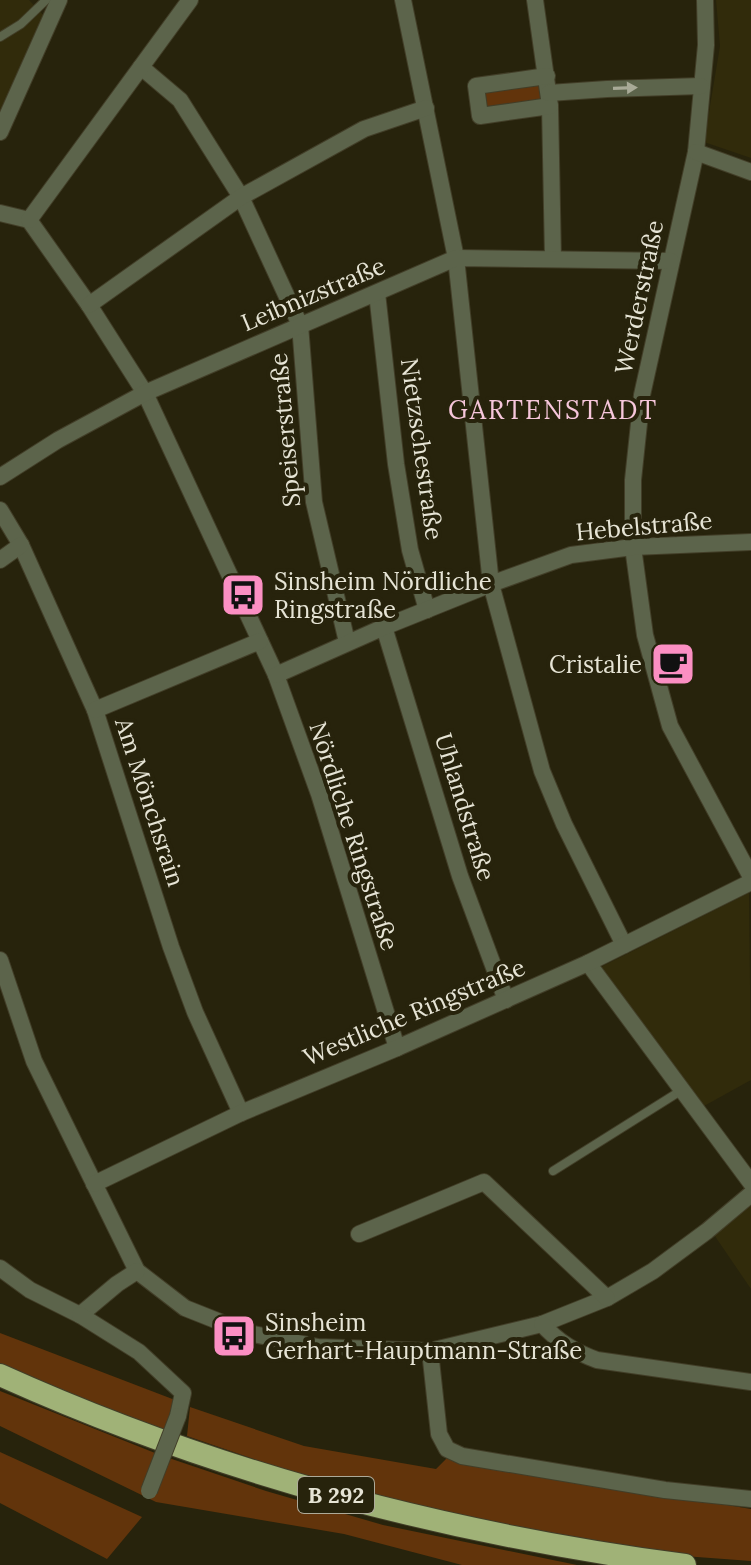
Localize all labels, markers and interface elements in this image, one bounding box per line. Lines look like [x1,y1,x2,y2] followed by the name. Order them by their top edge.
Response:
[613,81,638,94] one-way arrow
[608,217,670,377] street label: Werderstraße
[236,250,390,338] street label: Leibnizstraße
[263,352,307,508] street label: Speiserstraße
[394,356,450,542] street label: Nietzschestraße
[448,393,658,426] district label: GARTENSTADT
[574,505,714,547] street label: Hebelstraße
[274,566,492,625] place label: Sinsheim Nördliche Ringstraße
[219,571,267,619] bus stop icon: Sinsheim Nördliche Ringstraße
[649,640,697,688] cafe icon: Cristalie
[549,649,642,680] place label: Cristalie
[108,713,192,890] street label: Am Mönchsrain
[302,718,406,954] street label: Nördliche Ringstraße
[428,729,502,885] street label: Uhlandstraße
[298,951,530,1073] street label: Westliche Ringstraße
[265,1307,582,1366] place label: Sinsheim Gerhart-Hauptmann-Straße
[210,1312,258,1360] bus stop icon: Sinsheim Gerhart-Hauptmann-Straße
[298,1477,374,1513] road number: B 292

